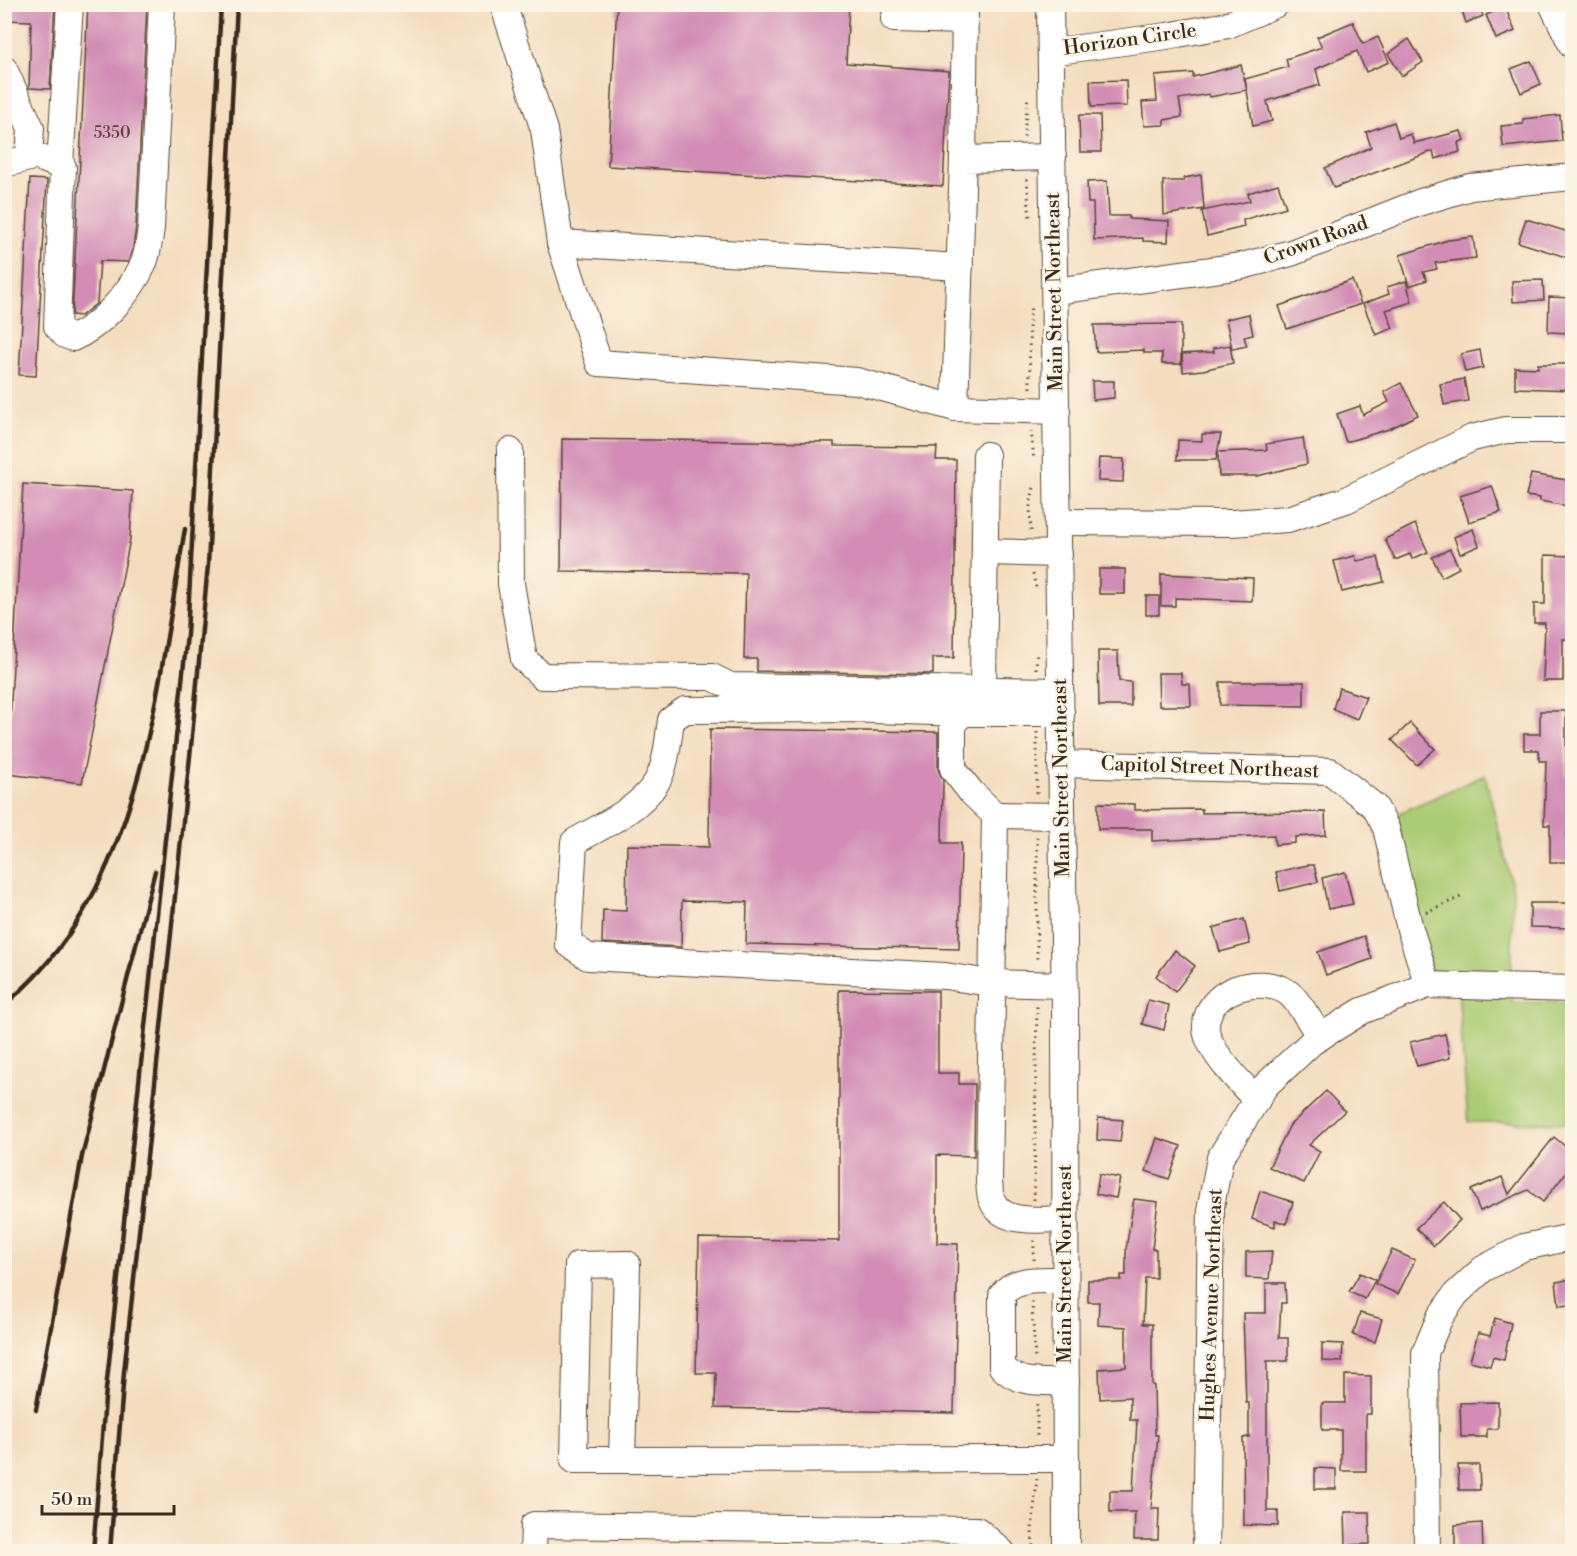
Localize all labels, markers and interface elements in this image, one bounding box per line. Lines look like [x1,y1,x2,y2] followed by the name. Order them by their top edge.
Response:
[1062,18,1198,62] street label: Horizon Circle
[93,123,131,143] house number: 5350
[1041,192,1069,392] street label: Main Street Northeast
[1260,210,1372,271] street label: Crown Road
[1048,678,1076,878] street label: Main Street Northeast
[1100,752,1320,784] street label: Capitol Street Northeast
[1053,1164,1078,1364] street label: Main Street Northeast
[1195,1188,1229,1422] street label: Hughes Avenue Northeast
[42,1478,174,1516] scale bar
[51,1488,93,1511] text: 50 m

